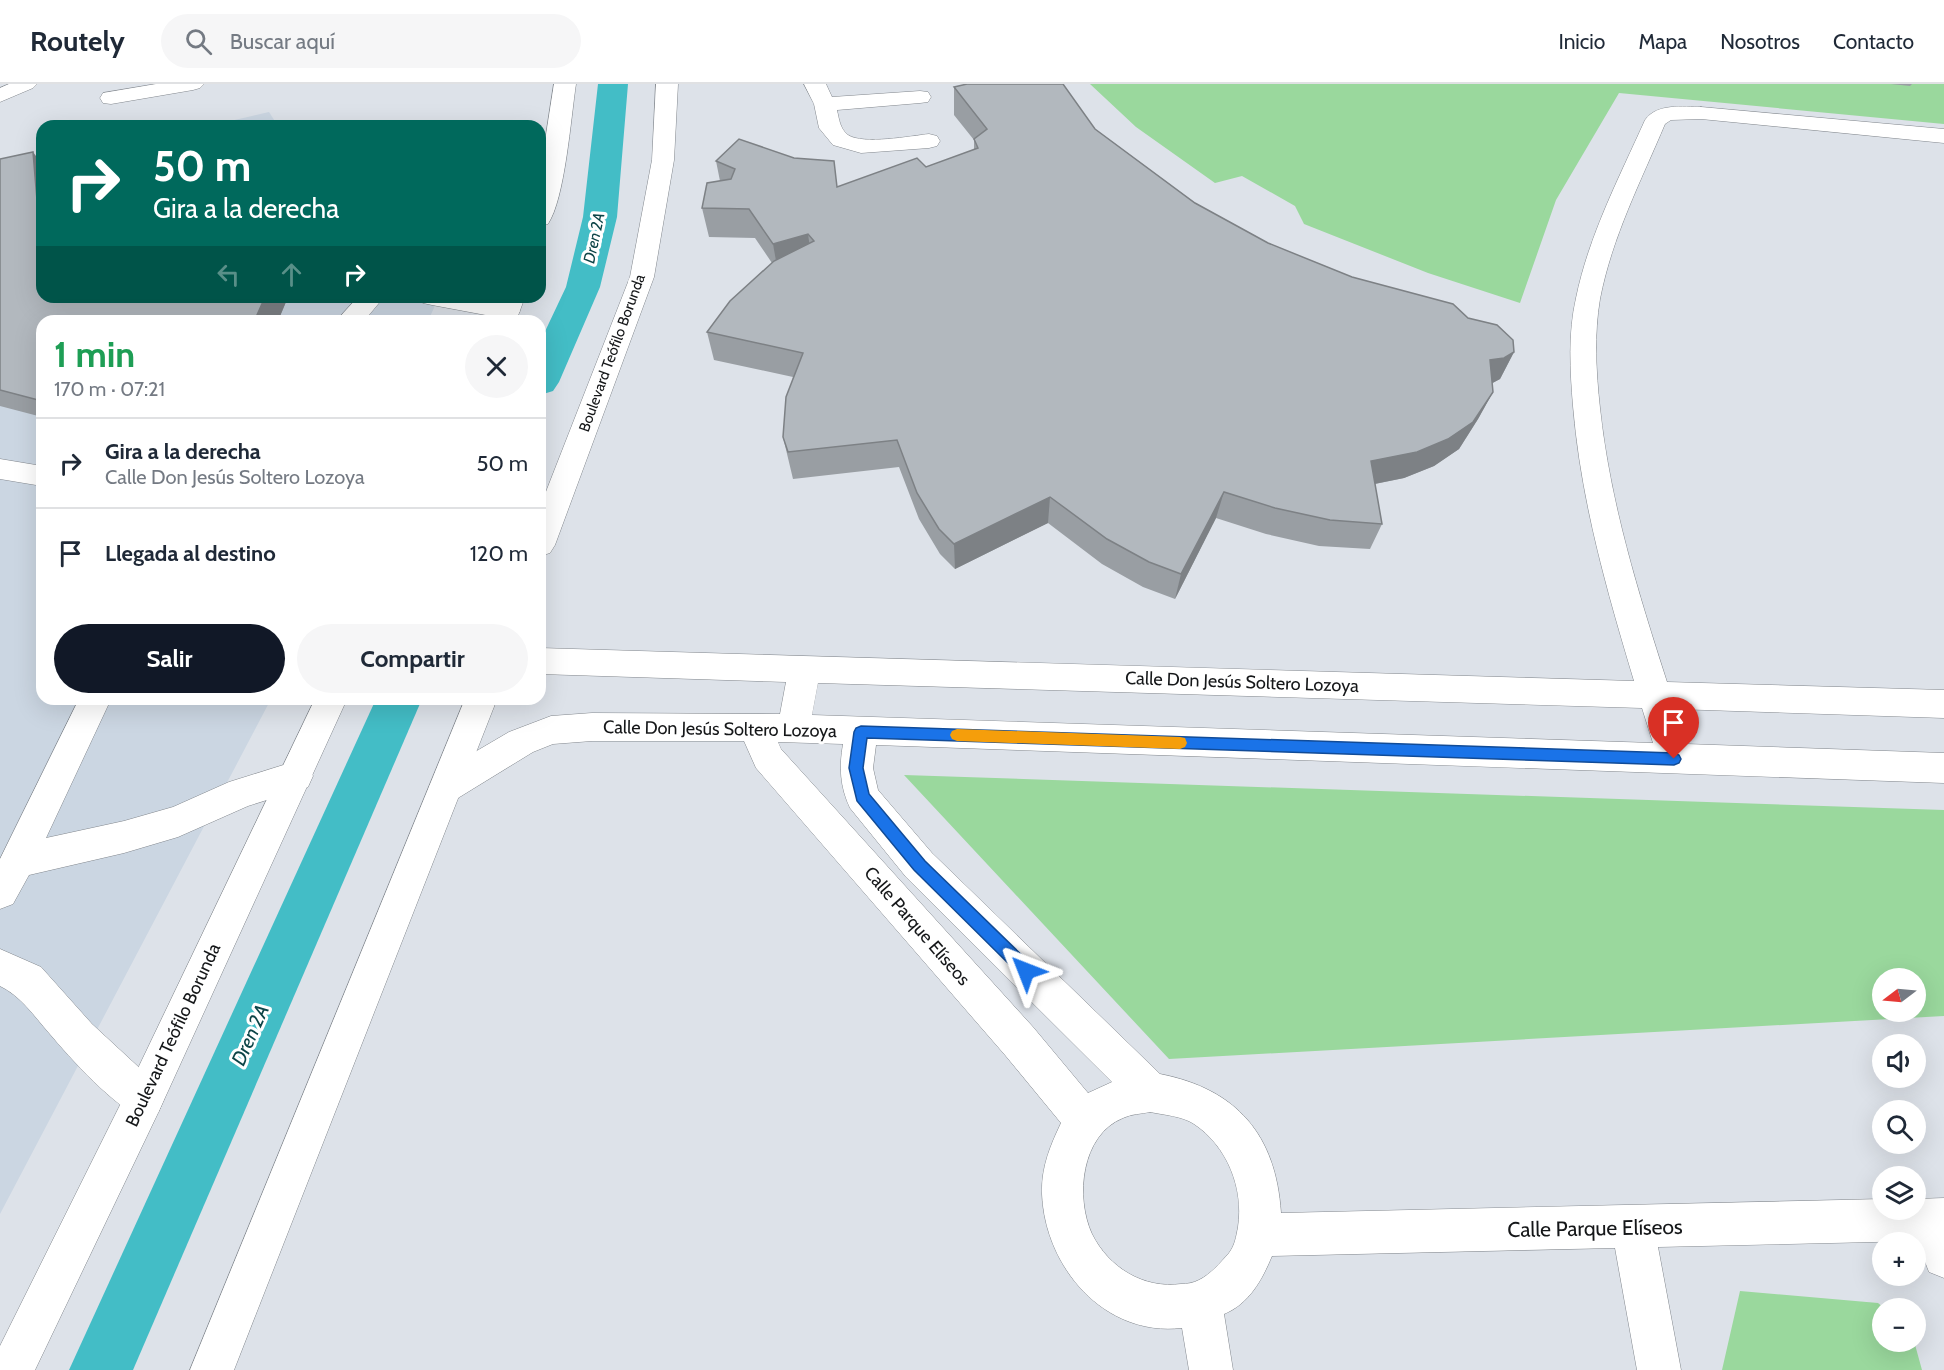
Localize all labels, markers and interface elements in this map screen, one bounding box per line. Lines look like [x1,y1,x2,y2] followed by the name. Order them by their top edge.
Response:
[161,14,581,68] search box
[30,24,125,58] text: Routely
[182,25,215,58] icon: search
[230,28,335,55] text: Buscar aquí
[1558,29,1605,54] text: Inicio
[1638,29,1687,54] text: Mapa
[1720,29,1800,54] text: Nosotros
[1833,29,1914,54] text: Contacto
[153,140,251,192] text: 50 m
[54,144,132,222] icon: right
[153,192,339,225] text: Gira a la derecha
[579,211,609,265] water label: Dren 2A
[212,258,245,291] icon: left
[275,258,308,291] icon: ahead
[338,258,371,291] icon: right
[575,271,649,434] street label: Boulevard Teófilo Borunda
[54,332,135,376] text: 1 min
[465,335,528,398] button: close
[54,377,165,401] text: 170 m · 07:21
[105,438,261,465] text: Gira a la derecha
[54,447,87,480] icon: right
[476,450,528,477] text: 50 m
[105,465,365,489] text: Calle Don Jesús Soltero Lozoya
[54,537,87,570] icon: arrive
[105,540,276,567] text: Llegada al destino
[470,540,528,567] text: 120 m
[54,624,285,693] button: Salir
[297,624,528,693] button: Compartir
[1125,667,1360,697] street label: Calle Don Jesús Soltero Lozoya
[1648,697,1699,759] pin
[1657,706,1690,739] icon: arrive
[603,716,837,742] street label: Calle Don Jesús Soltero Lozoya
[859,862,975,990] street label: Calle Parque Elíseos
[121,939,225,1130] street label: Boulevard Teófilo Borunda
[994,939,1058,1003] position arrow
[1872,968,1926,1022] north arrow
[1872,968,1926,1352] map controls
[226,1001,274,1069] water label: Dren 2A
[1872,1034,1926,1088] button: sound
[1872,1100,1926,1154] button: search
[1872,1166,1926,1220] button: layers
[1507,1214,1683,1242] street label: Calle Parque Elíseos
[1872,1232,1926,1286] button: +
[1872,1298,1926,1352] button: −

